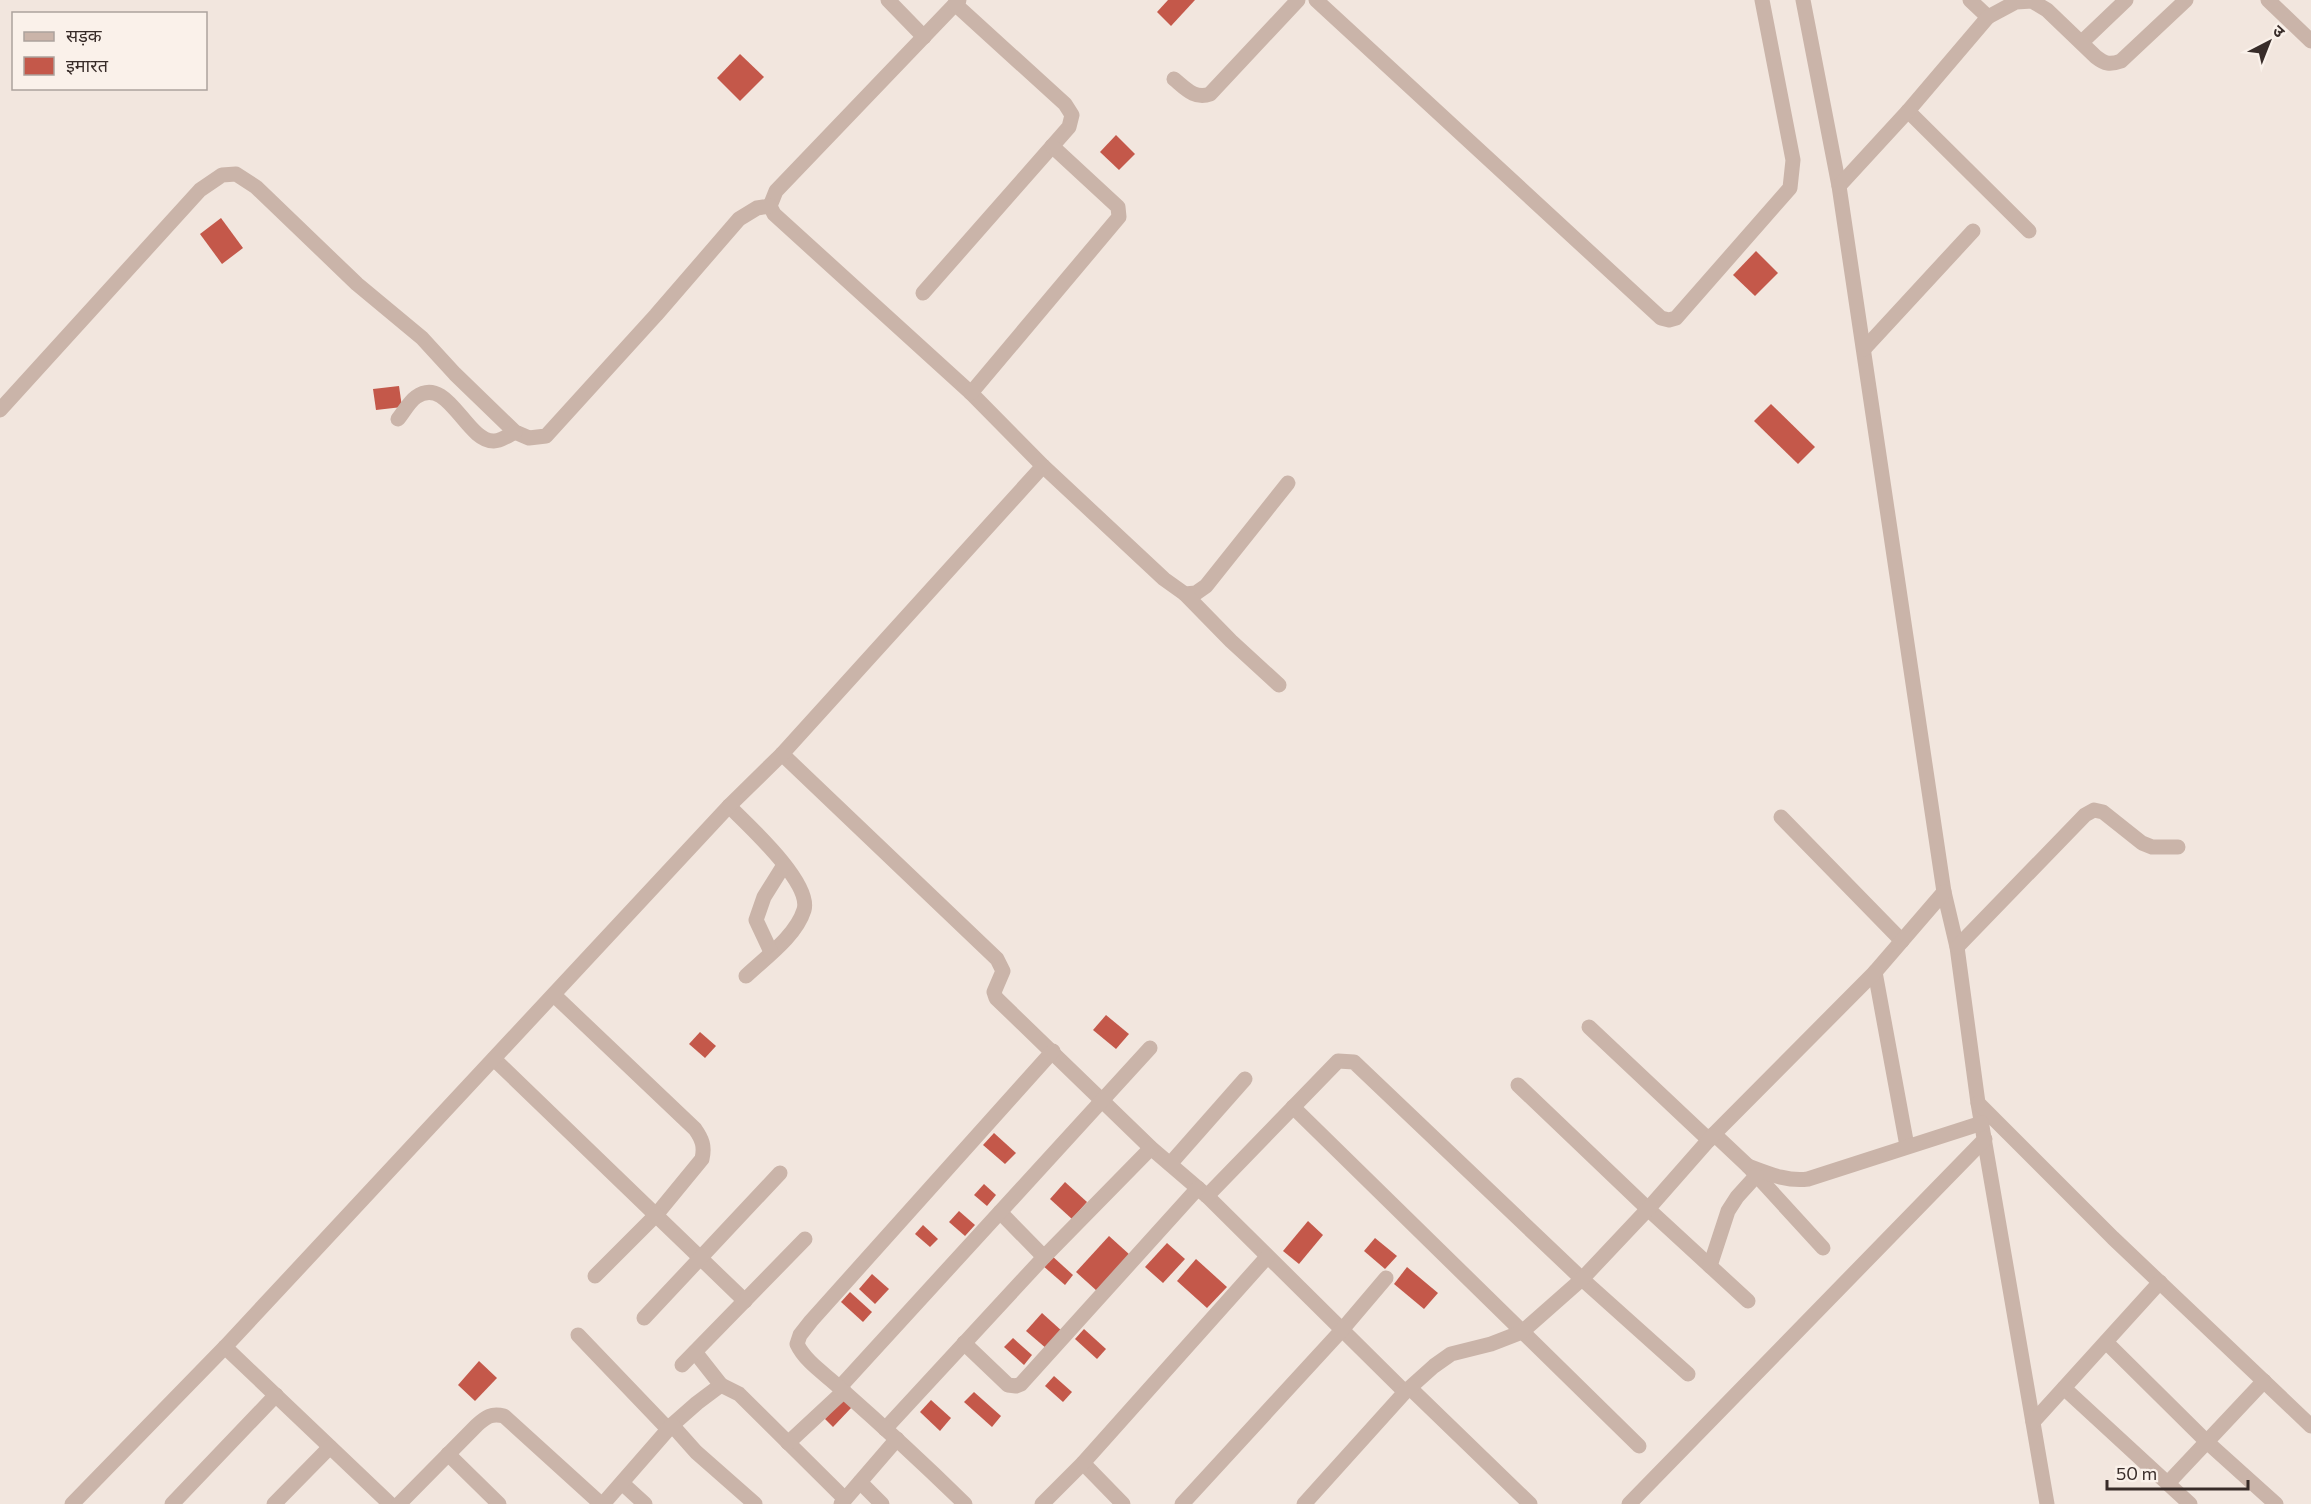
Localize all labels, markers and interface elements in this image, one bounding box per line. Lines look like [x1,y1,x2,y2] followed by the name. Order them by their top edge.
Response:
[12,12,207,90] legend
[2239,12,2299,72] north arrow
[2270,20,2290,41] text: उ
[66,24,103,46] text: सड़क
[66,54,109,76] text: इमारत
[2107,1453,2248,1491] scale bar
[2116,1462,2157,1484] text: 50 m

